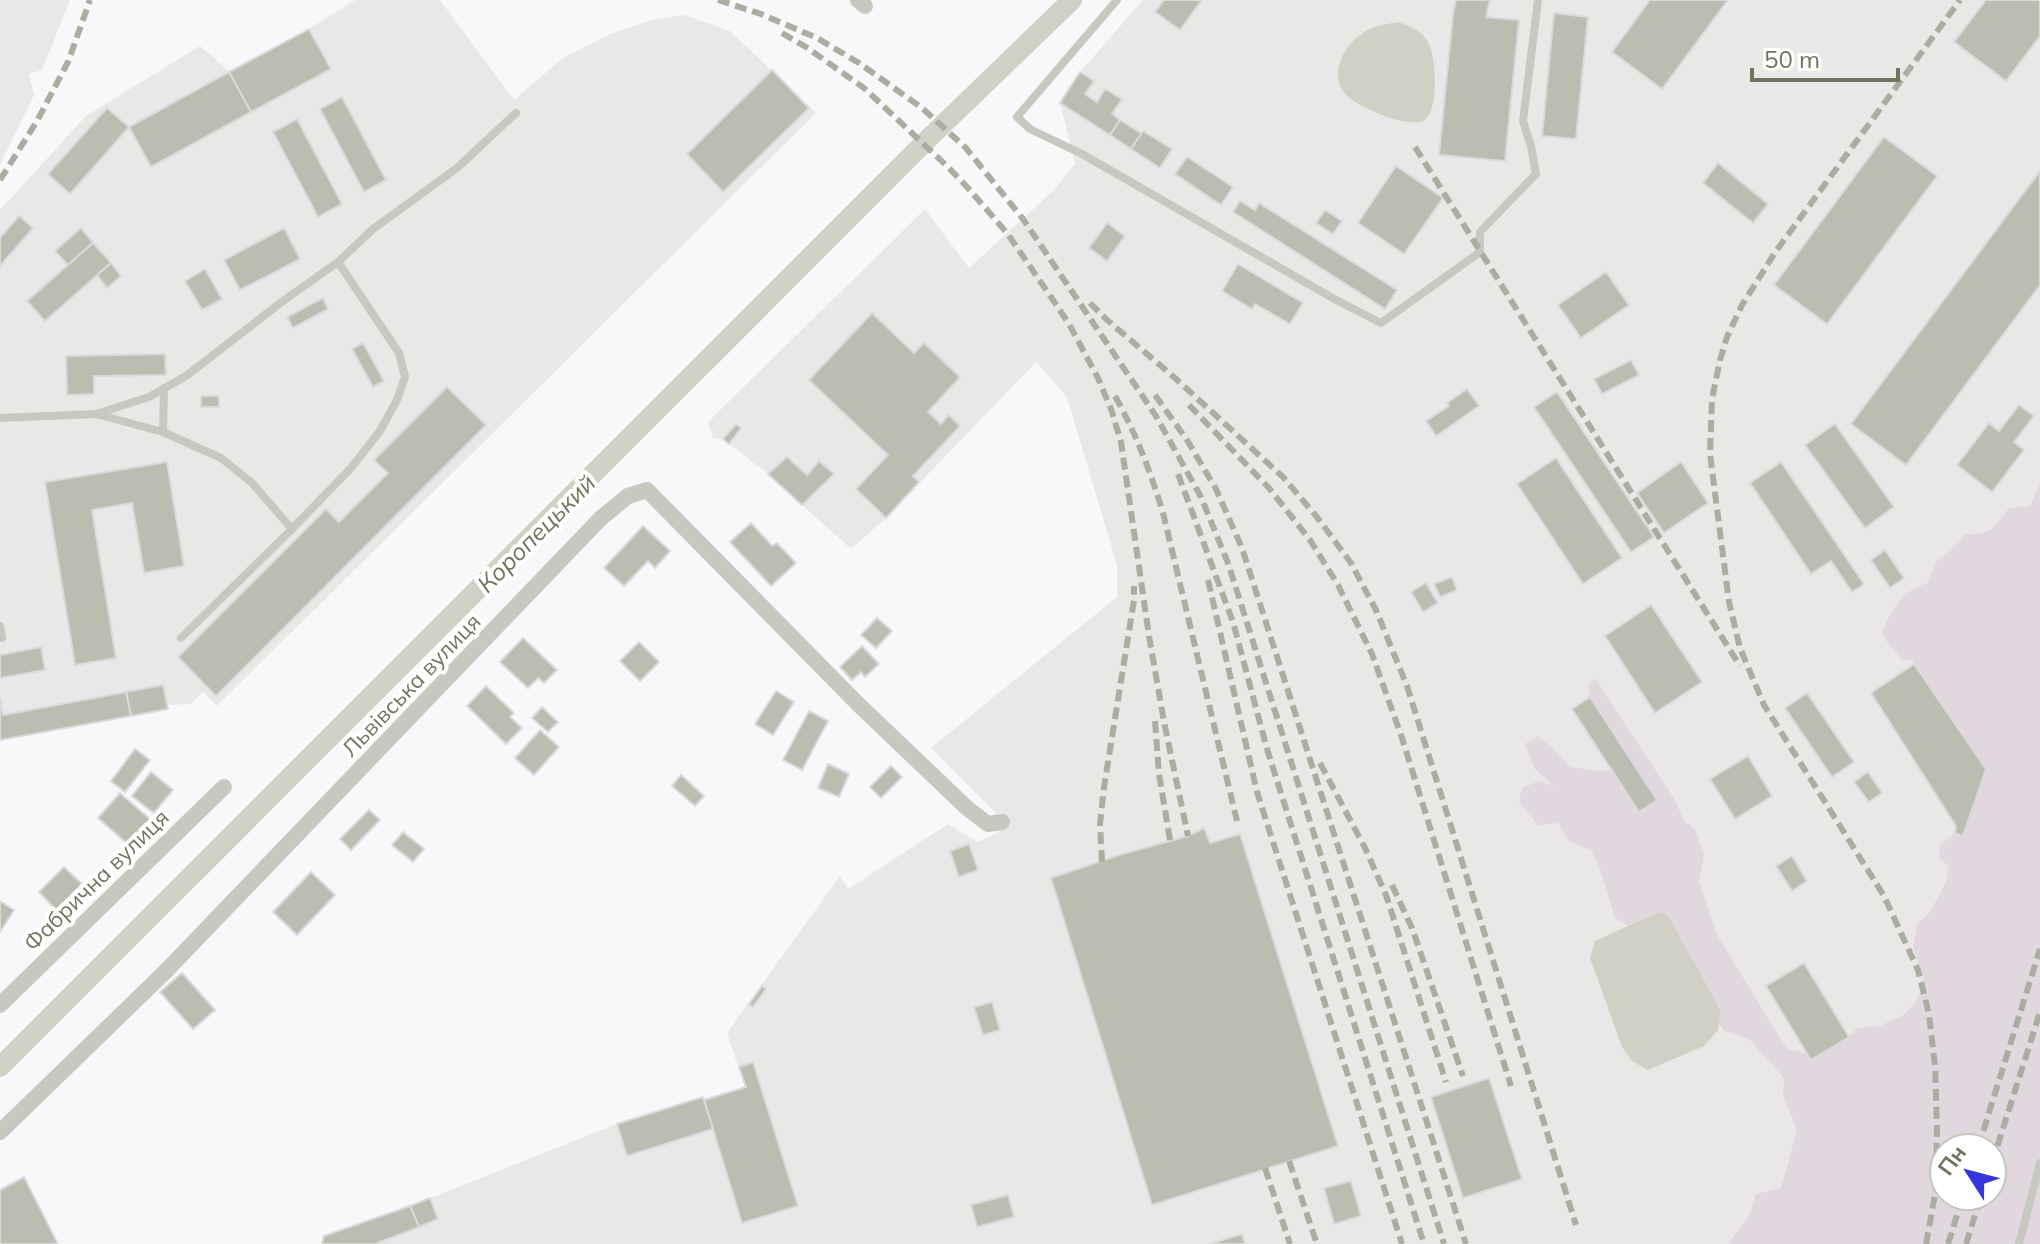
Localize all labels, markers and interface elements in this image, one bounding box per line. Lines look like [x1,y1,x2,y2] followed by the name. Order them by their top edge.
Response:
[1752,32,1898,82] scale bar
[1764,44,1820,74] text: 50 m
[471,468,601,598] water label: Коропецький
[336,608,486,762] street label: Львівська вулиця
[17,803,175,957] street label: Фабрична вулиця
[1928,1132,2008,1212] north arrow
[1932,1140,1972,1181] text: Пн

